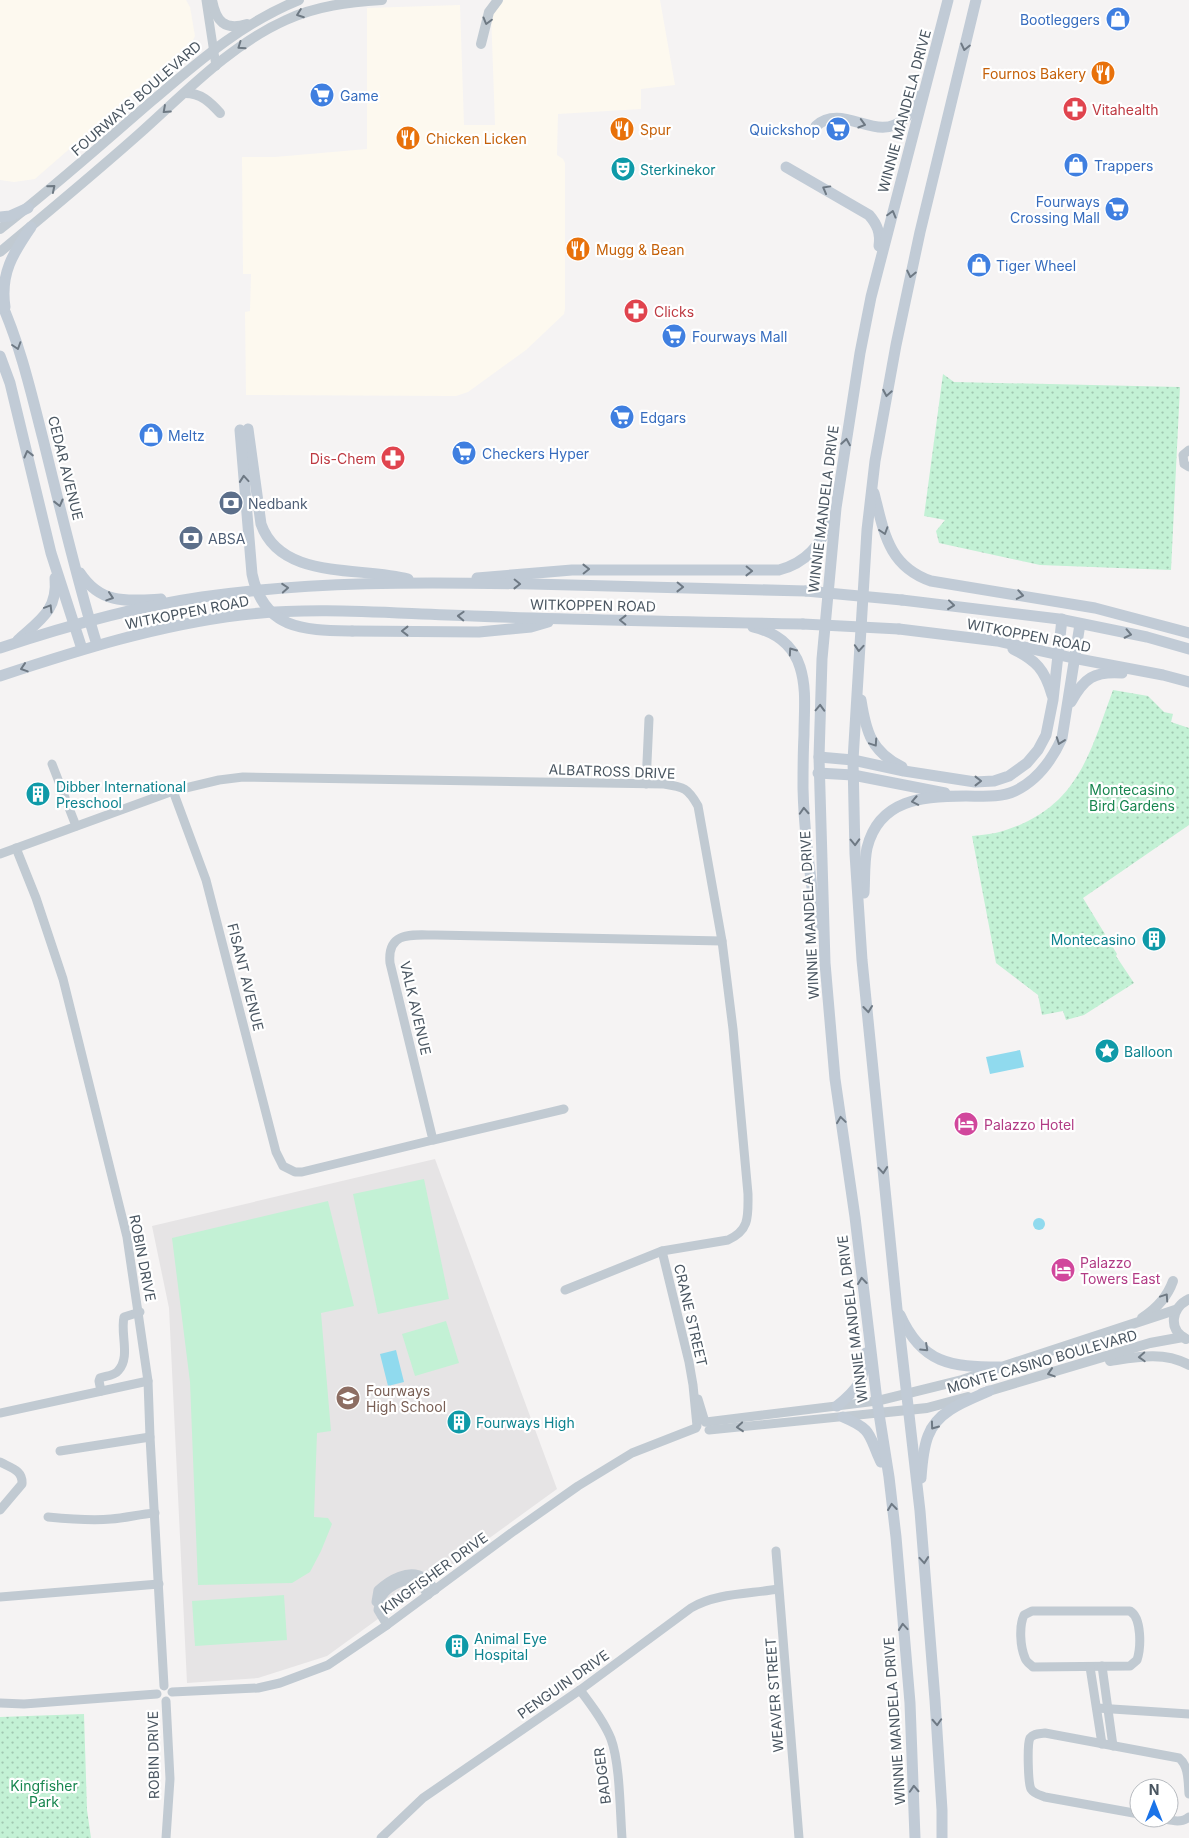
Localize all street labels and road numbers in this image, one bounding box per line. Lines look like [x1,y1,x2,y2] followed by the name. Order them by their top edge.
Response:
[874,27,934,195] street label: WINNIE MANDELA DRIVE
[68,37,204,159] street label: FOURWAYS BOULEVARD
[45,414,87,522] street label: CEDAR AVENUE
[804,424,842,594] street label: WINNIE MANDELA DRIVE
[124,592,250,632] street label: WITKOPPEN ROAD
[530,595,656,615] street label: WITKOPPEN ROAD
[966,615,1092,655] street label: WITKOPPEN ROAD
[548,760,676,782] street label: ALBATROSS DRIVE
[796,830,822,1000] street label: WINNIE MANDELA DRIVE
[224,921,268,1033] street label: FISANT AVENUE
[397,959,435,1057] street label: VALK AVENUE
[126,1213,160,1303] street label: ROBIN DRIVE
[833,1234,871,1404] street label: WINNIE MANDELA DRIVE
[671,1262,711,1368] street label: CRANE STREET
[945,1326,1139,1396] street label: MONTE CASINO BOULEVARD
[377,1529,491,1617] street label: KINGFISHER DRIVE
[880,1636,908,1806] street label: WINNIE MANDELA DRIVE
[762,1637,786,1753] street label: WEAVER STREET
[514,1646,612,1722] street label: PENGUIN DRIVE
[144,1711,162,1799] street label: ROBIN DRIVE
[590,1747,614,1805] street label: BADGER

